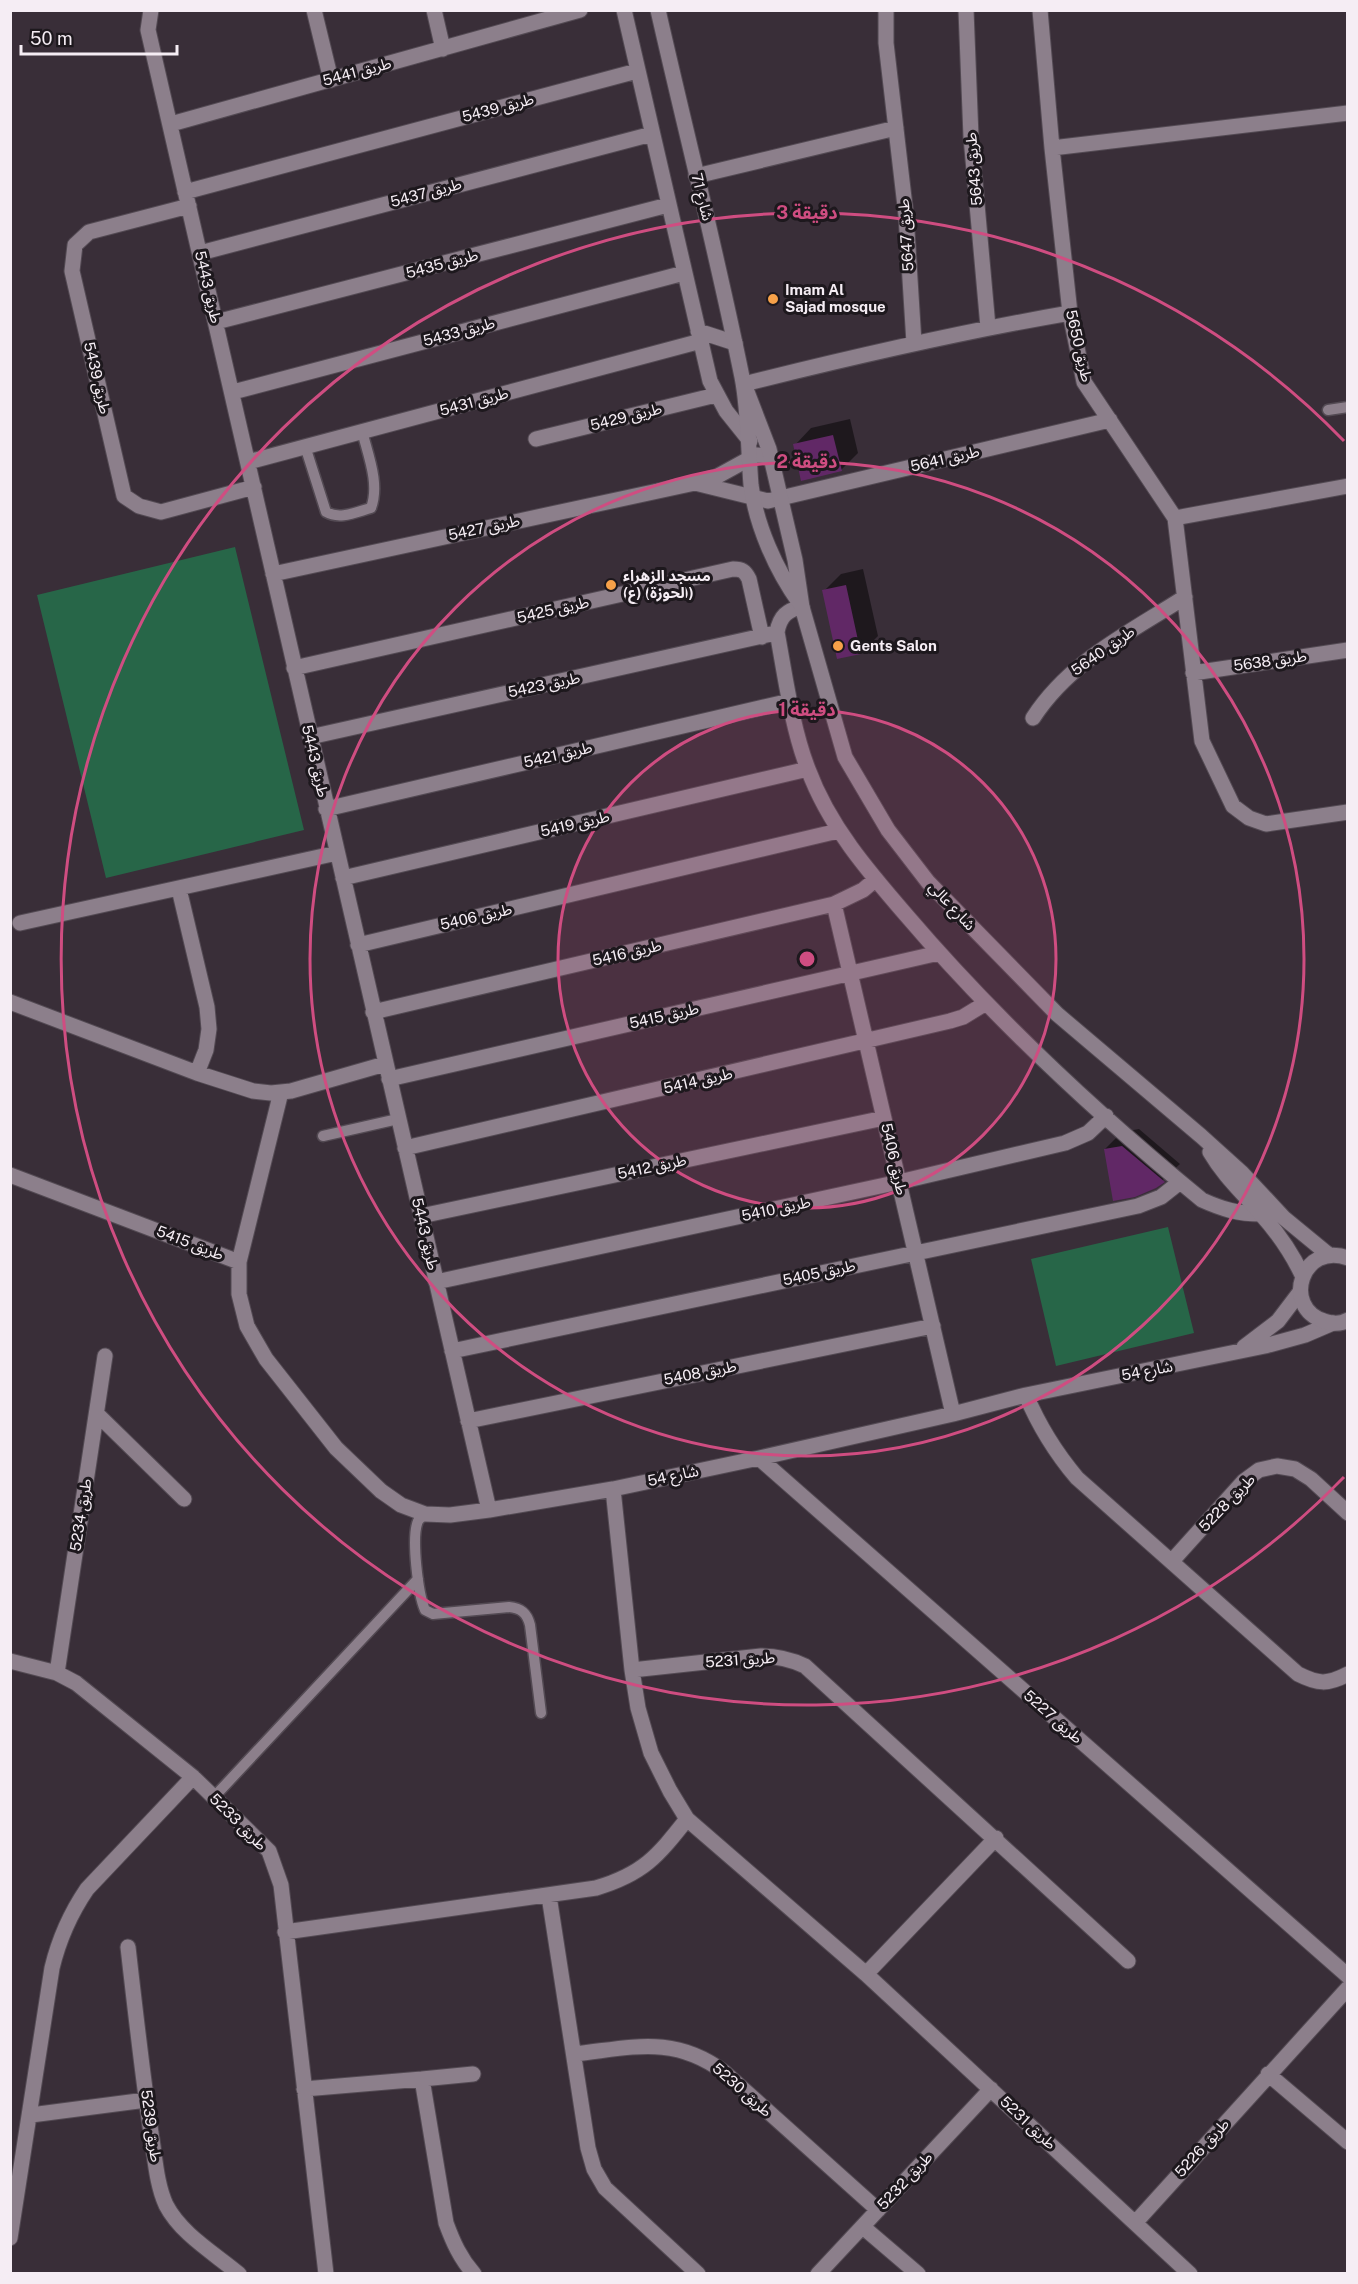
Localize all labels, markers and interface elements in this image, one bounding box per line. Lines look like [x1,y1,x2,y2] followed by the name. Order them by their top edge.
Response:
[21,18,177,56] scale bar
[30,28,73,49] text: 50 m
[321,54,394,91] street label: طريق 5441
[460,90,536,127] street label: طريق 5439
[962,131,987,206] street label: طريق 5643
[685,171,717,224] street label: شارع 71
[388,175,464,212] street label: طريق 5437
[894,198,919,272] street label: طريق 5647
[776,202,838,223] text: 3 دقيقة
[404,246,480,283] street label: طريق 5435
[190,249,225,325] street label: طريق 5443
[785,281,886,315] place label: Imam Al Sajad mosque
[766,292,780,306] marker: Imam Al Sajad mosque
[1061,308,1096,384] street label: طريق 5650
[421,314,497,351] street label: طريق 5433
[79,340,114,416] street label: طريق 5439
[438,384,511,421] street label: طريق 5431
[588,399,664,436] street label: طريق 5429
[909,442,982,477] street label: طريق 5641
[777,451,837,472] text: 2 دقيقة
[446,512,522,545] street label: طريق 5427
[623,567,711,604] place label: مسجد الزهراء (ع) (الحوزة)
[604,578,618,592] marker: مسجد الزهراء (ع) (الحوزة)
[515,593,591,628] street label: طريق 5425
[1068,623,1139,680] street label: طريق 5640
[850,637,937,654] place label: Gents Salon
[831,639,845,653] marker: Gents Salon
[1232,647,1308,676] street label: طريق 5638
[506,669,582,702] street label: طريق 5423
[778,699,836,720] text: 1 دقيقة
[297,723,332,799] street label: طريق 5443
[522,738,594,773] street label: طريق 5421
[539,807,612,842] street label: طريق 5419
[923,878,979,936] street label: شارع عالي
[438,900,514,935] street label: طريق 5406
[591,936,664,971] street label: طريق 5416
[797,949,817,969] centre of rings
[628,999,701,1034] street label: طريق 5415
[662,1064,735,1099] street label: طريق 5414
[876,1121,911,1197] street label: طريق 5406
[616,1151,688,1184] street label: طريق 5412
[740,1193,812,1226] street label: طريق 5410
[407,1196,442,1272] street label: طريق 5443
[153,1222,226,1265] street label: طريق 5415
[781,1257,857,1290] street label: طريق 5405
[662,1357,738,1390] street label: طريق 5408
[1120,1357,1175,1388] street label: شارع 54
[646,1462,701,1493] street label: شارع 54
[1195,1470,1260,1536] street label: طريق 5228
[66,1477,97,1553] street label: طريق 5234
[704,1649,776,1672] street label: طريق 5231
[1019,1686,1086,1748] street label: طريق 5227
[205,1790,270,1855] street label: طريق 5233
[708,2059,775,2121] street label: طريق 5230
[136,2089,165,2164] street label: طريق 5239
[996,2093,1060,2154] street label: طريق 5231
[1171,2115,1234,2182] street label: طريق 5226
[874,2148,937,2214] street label: طريق 5232

